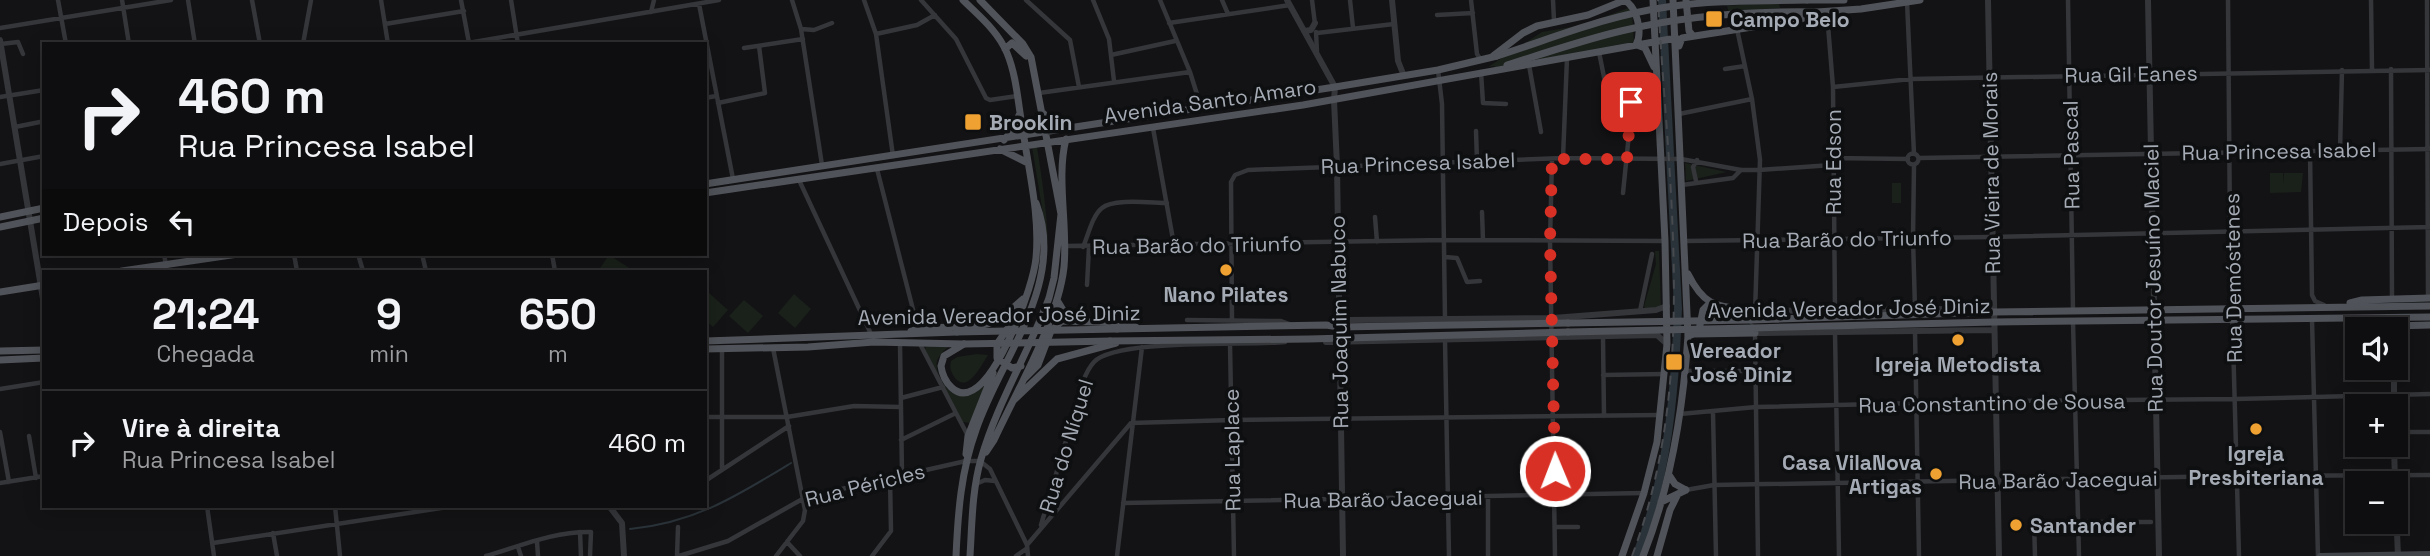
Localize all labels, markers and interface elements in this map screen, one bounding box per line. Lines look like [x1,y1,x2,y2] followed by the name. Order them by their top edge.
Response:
[1730,6,1850,33] place label: Campo Belo
[1704,9,1724,29] marker: Campo Belo
[2064,59,2198,89] street label: Rua Gil Eanes
[178,65,326,127] text: 460 m
[63,70,154,161] icon: right
[1601,72,1661,132] pin
[1976,72,2006,274] street label: Rua Vieira de Morais
[1102,73,1318,129] street label: Avenida Santo Amaro
[1612,83,1650,121] icon: arrive
[2057,100,2085,210] street label: Rua Pascal
[989,109,1073,136] place label: Brooklin
[1820,109,1847,215] street label: Rua Edson
[963,112,983,132] marker: Brooklin
[178,126,475,166] text: Rua Princesa Isabel
[2181,136,2377,166] street label: Rua Princesa Isabel
[2137,143,2169,413] street label: Rua Doutor Jesuíno Maciel
[1320,146,1516,180] street label: Rua Princesa Isabel
[2218,193,2248,363] street label: Rua Demóstenes
[163,203,201,241] icon: left
[63,205,149,239] text: Depois
[1324,215,1354,429] street label: Rua Joaquim Nabuco
[1742,224,1952,254] street label: Rua Barão do Triunfo
[1092,230,1302,260] street label: Rua Barão do Triunfo
[1218,262,1234,278] marker: Nano Pilates
[1164,281,1288,308] place label: Nano Pilates
[152,288,259,341] text: 21:24
[376,288,402,341] text: 9
[519,288,597,341] text: 650
[1707,292,1991,324] street label: Avenida Vereador José Diniz
[857,299,1141,331] street label: Avenida Vereador José Diniz
[2345,317,2408,534] map controls
[2345,317,2408,380] button: sound
[1950,332,1966,348] marker: Igreja Metodista
[1690,337,1792,388] place label: Vereador José Diniz
[157,339,255,369] text: Chegada
[369,339,409,369] text: min
[548,339,568,369] text: m
[1875,351,2041,378] place label: Igreja Metodista
[1664,352,1684,372] marker: Vereador José Diniz
[1033,376,1099,516] street label: Rua do Níquel
[1858,387,2126,419] street label: Rua Constantino de Sousa
[1217,388,1247,512] street label: Rua Laplace
[2345,394,2408,457] button: +
[122,411,280,445] text: Vire à direita
[2248,421,2264,437] marker: Igreja Presbiteriana
[63,424,101,462] icon: right
[608,426,686,460] text: 460 m
[1518,434,1592,508] position arrow
[2188,440,2324,491] place label: Igreja Presbiteriana
[122,445,335,475] text: Rua Princesa Isabel
[1782,449,1922,500] place label: Casa VilaNova Artigas
[802,457,928,513] street label: Rua Péricles
[1958,465,2158,495] street label: Rua Barão Jaceguai
[1928,466,1944,482] marker: Casa VilaNova Artigas
[2345,471,2408,534] button: −
[1283,484,1483,514] street label: Rua Barão Jaceguai
[2030,512,2136,539] place label: Santander
[2008,517,2024,533] marker: Santander

